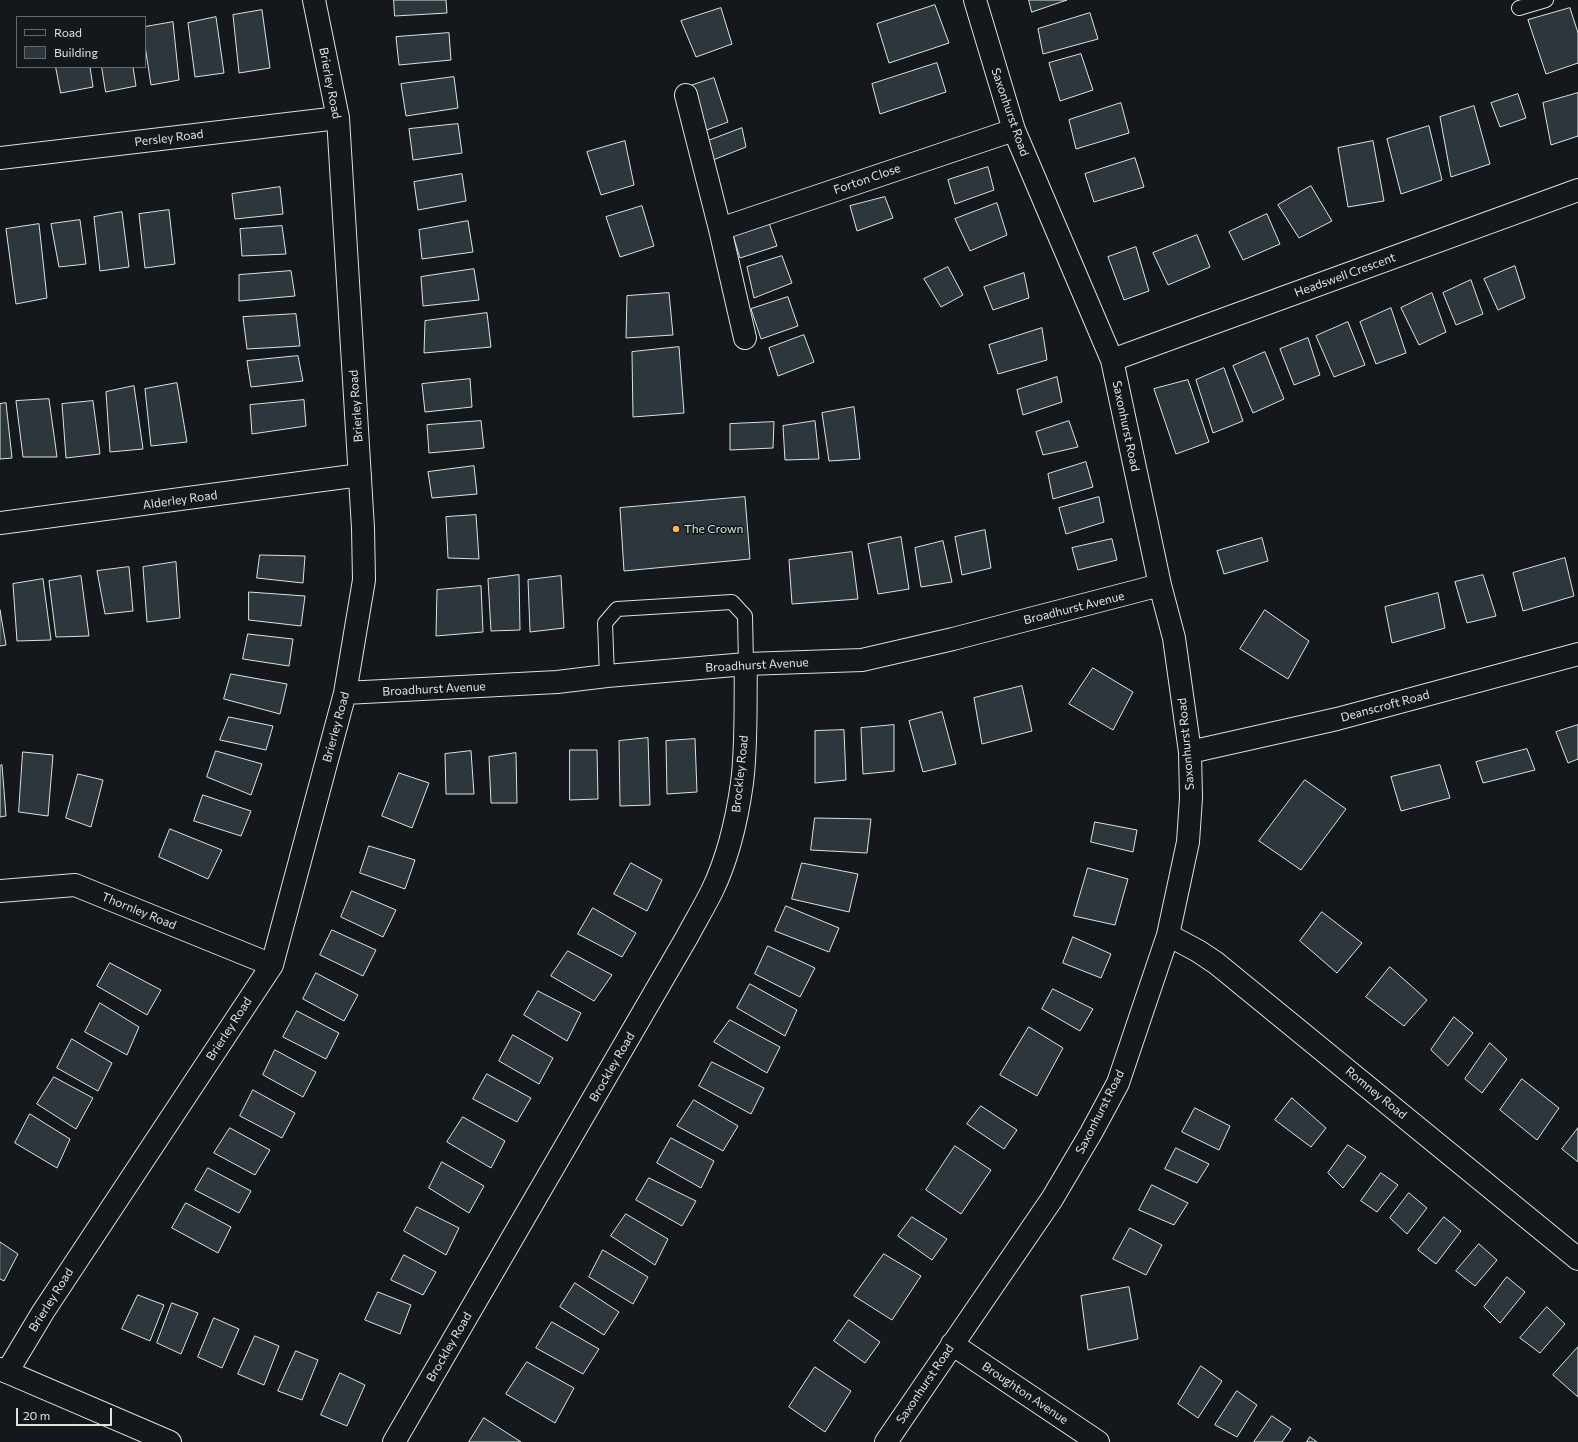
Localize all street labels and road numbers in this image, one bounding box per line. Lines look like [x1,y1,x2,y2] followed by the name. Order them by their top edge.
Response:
[316,46,344,120] street label: Brierley Road
[988,66,1032,158] street label: Saxonhurst Road
[134,127,204,149] street label: Persley Road
[832,161,902,197] street label: Forton Close
[1292,250,1398,300] street label: Headswell Crescent
[346,369,366,443] street label: Brierley Road
[1109,379,1143,473] street label: Saxonhurst Road
[142,488,218,512] street label: Alderley Road
[1022,588,1126,628] street label: Broadhurst Avenue
[705,655,809,675] street label: Broadhurst Avenue
[382,679,486,699] street label: Broadhurst Avenue
[1339,687,1431,725] street label: Deanscroft Road
[320,690,352,764] street label: Brierley Road
[1175,697,1197,791] street label: Saxonhurst Road
[729,735,751,813] street label: Brockley Road
[100,889,178,933] street label: Thornley Road
[203,995,255,1063] street label: Brierley Road
[586,1030,638,1104] street label: Brockley Road
[1342,1064,1410,1122] street label: Romney Road
[1073,1068,1127,1156] street label: Saxonhurst Road
[26,1265,76,1335] street label: Brierley Road
[423,1310,475,1384] street label: Brockley Road
[893,1342,957,1426] street label: Saxonhurst Road
[979,1359,1071,1427] street label: Broughton Avenue

